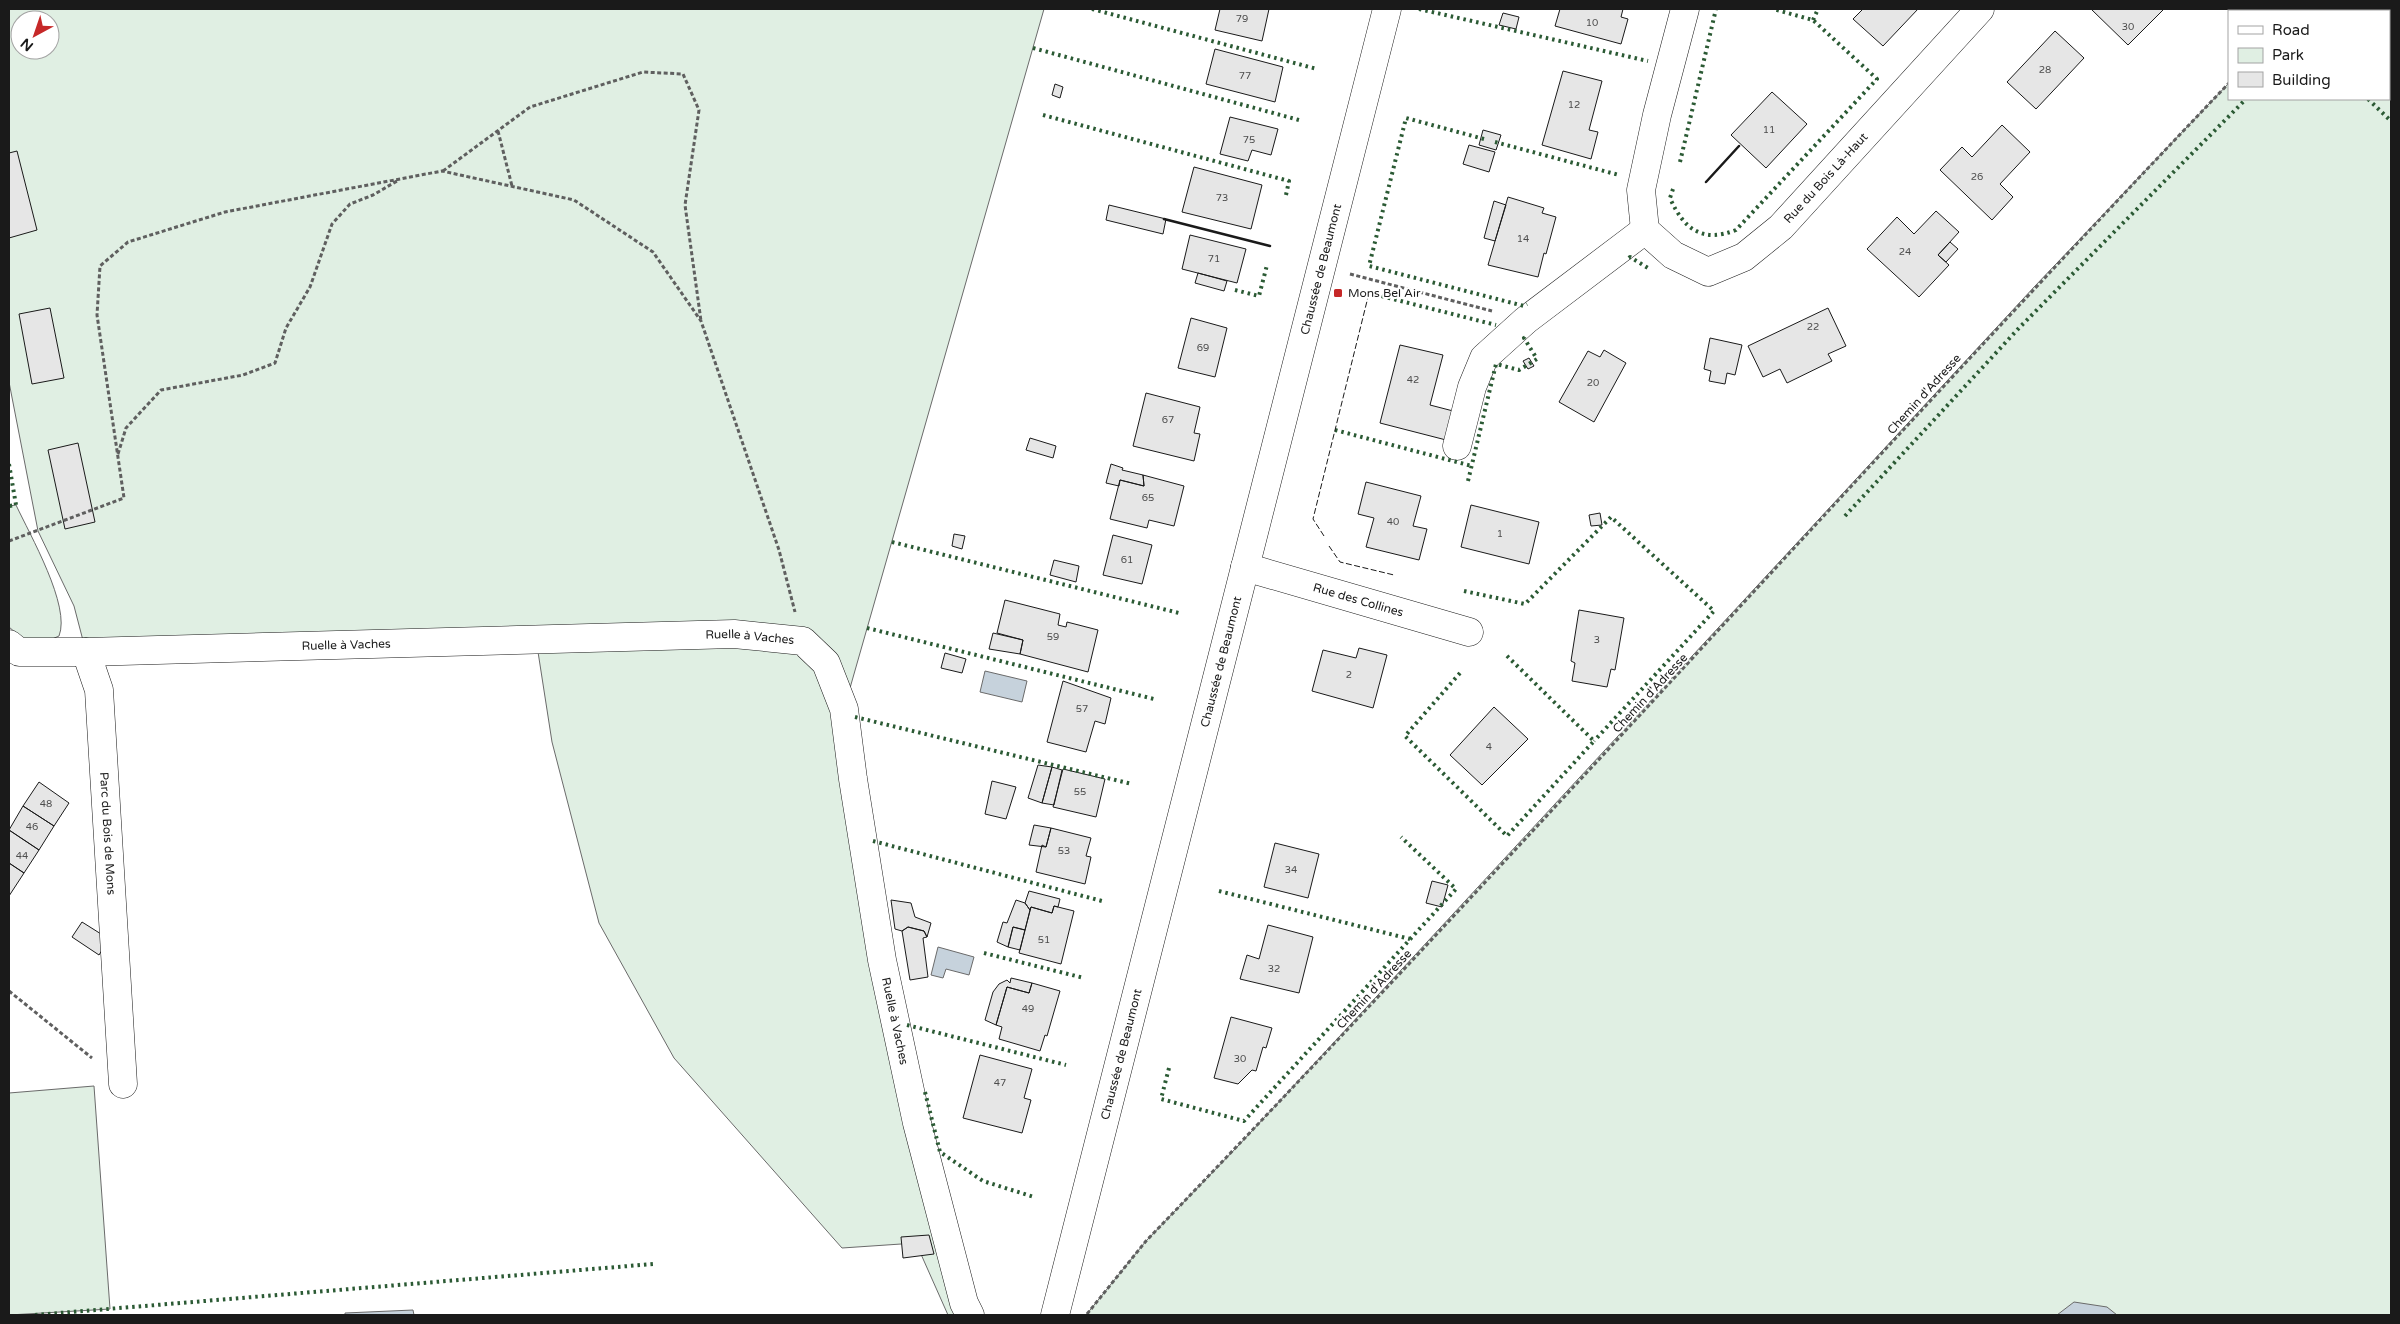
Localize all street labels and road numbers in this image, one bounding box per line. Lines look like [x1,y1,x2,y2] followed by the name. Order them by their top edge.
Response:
[1781,130,1871,226] street label: Rue du Bois Là-Haut
[1297,202,1344,336] street label: Chaussée de Beaumont
[1884,351,1964,437] street label: Chemin d'Adresse
[1312,580,1405,620] street label: Rue des Collines
[1198,594,1245,729] street label: Chaussée de Beaumont
[705,627,795,647] street label: Ruelle à Vaches
[301,637,391,653] street label: Ruelle à Vaches
[1610,650,1690,735] street label: Chemin d'Adresse
[97,772,118,896] street label: Parc du Bois de Mons
[1334,946,1414,1031] street label: Chemin d'Adresse
[879,976,911,1066] street label: Ruelle à Vaches
[1098,987,1145,1121] street label: Chaussée de Beaumont

